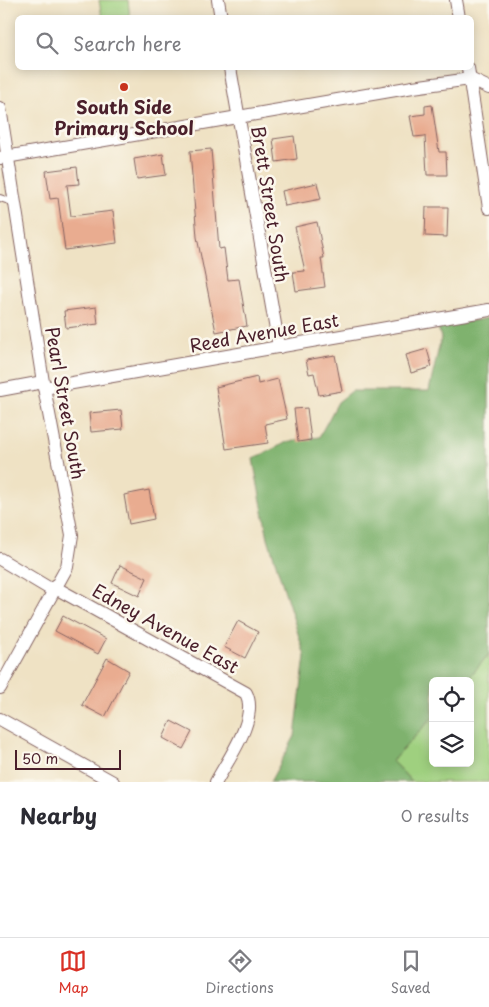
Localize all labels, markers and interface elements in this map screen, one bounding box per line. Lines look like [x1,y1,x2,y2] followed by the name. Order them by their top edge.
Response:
[15,15,474,70] search box
[33,29,61,57] icon: search
[73,29,182,57] text: Search here
[118,81,130,93] marker: South Side Primary School
[54,93,194,141] place label: South Side Primary School
[245,124,297,284] street label: Brett Street South
[187,306,341,358] street label: Reed Avenue East
[39,325,93,481] street label: Pearl Street South
[88,576,244,680] street label: Edney Avenue East
[429,677,474,767] map controls
[429,677,474,722] button: locate
[429,722,474,767] button: layers
[15,747,121,770] scale bar
[22,748,58,769] text: 50 m
[20,799,97,831] text: Nearby
[401,803,469,827] text: 0 results
[59,947,88,998] tab: Map
[206,947,274,998] tab: Directions
[391,947,430,998] tab: Saved

